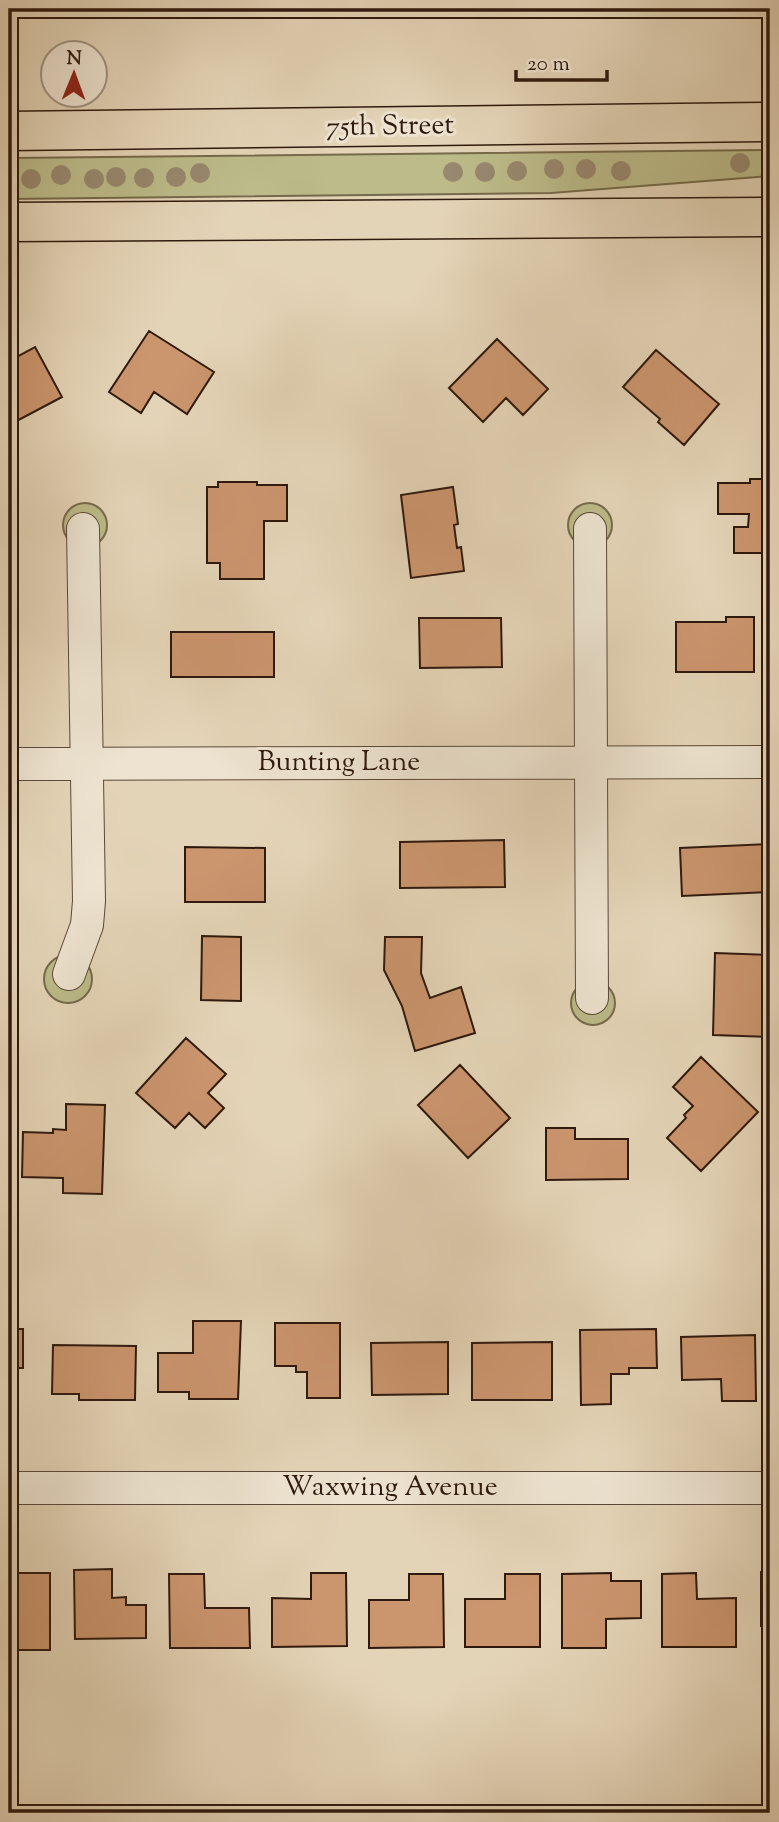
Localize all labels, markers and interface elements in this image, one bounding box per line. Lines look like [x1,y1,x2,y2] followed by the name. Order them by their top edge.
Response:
[38,38,108,108] north arrow
[516,38,608,82] scale bar
[66,46,82,73] text: N
[527,50,570,80] text: 20 m
[326,106,455,148] street label: 75th Street
[258,743,420,783] street label: Bunting Lane
[282,1468,498,1508] street label: Waxwing Avenue

